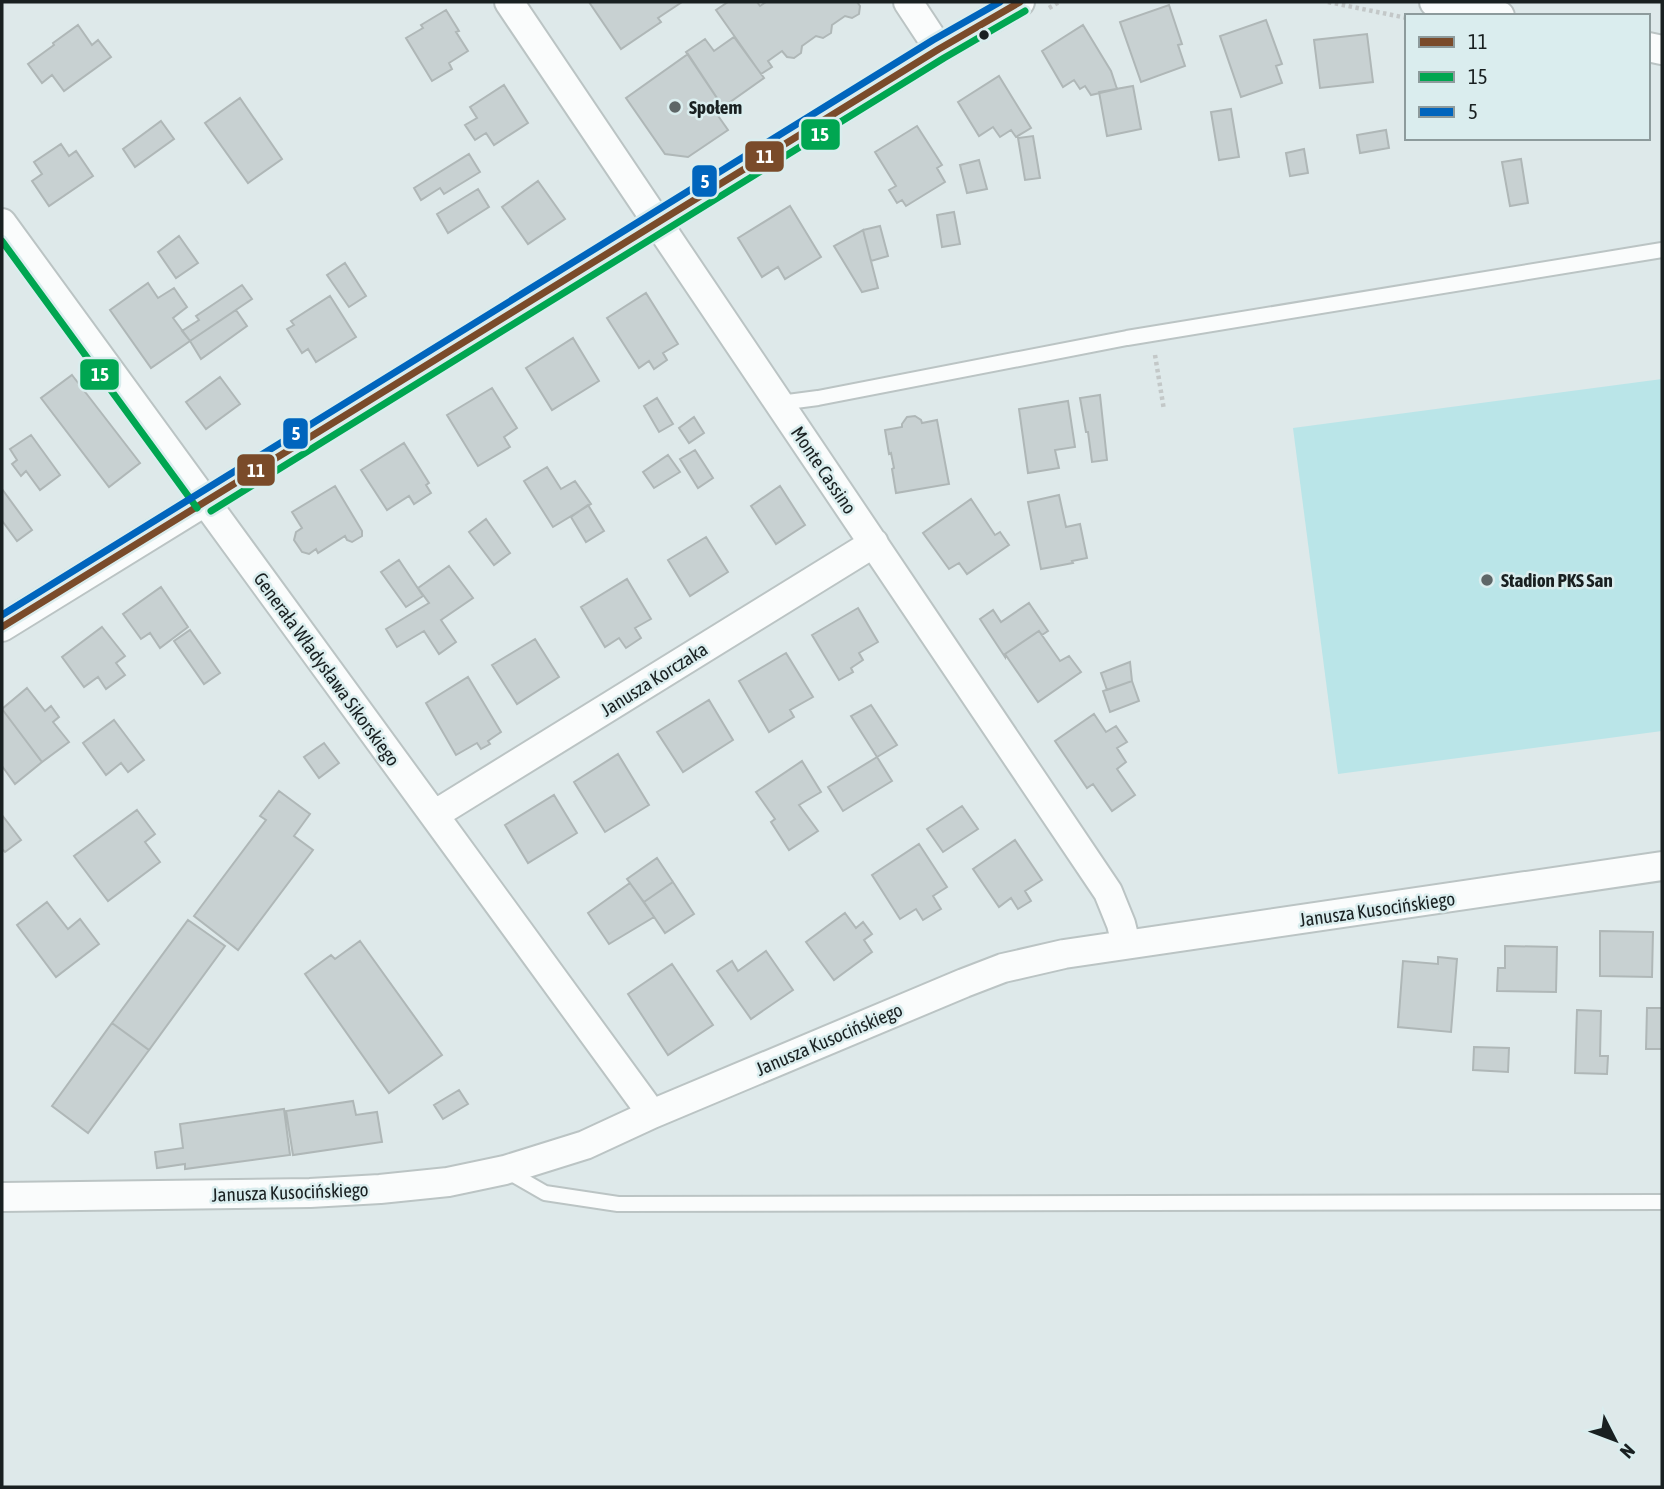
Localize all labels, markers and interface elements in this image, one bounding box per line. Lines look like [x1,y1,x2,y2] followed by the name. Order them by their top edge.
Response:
[1405,14,1650,140] legend
[977,28,991,42] unlabelled marker
[1468,29,1488,53] text: 11
[1468,64,1488,88] text: 15
[689,96,742,118] place label: Społem
[667,99,683,115] marker: Społem
[1468,99,1478,123] text: 5
[800,118,841,151] line badge: 15
[811,123,829,145] text: 15
[744,140,785,173] line badge: 11
[756,145,774,167] text: 11
[691,164,718,198] line badge: 5
[701,170,710,192] text: 5
[79,358,120,391] line badge: 15
[91,363,109,385] text: 15
[282,417,309,450] line badge: 5
[292,422,301,444] text: 5
[787,422,861,518] street label: Monte Cassino
[236,453,276,487] line badge: 11
[247,459,265,481] text: 11
[249,568,405,770] street label: Generała Władysława Sikorskiego
[1501,569,1613,591] place label: Stadion PKS San
[1479,572,1495,588] marker: Stadion PKS San
[597,637,711,721] street label: Janusza Korczaka
[1298,887,1456,931] street label: Janusza Kusocińskiego
[752,998,906,1080] street label: Janusza Kusocińskiego
[211,1178,369,1206] street label: Janusza Kusocińskiego
[1580,1405,1650,1475] north arrow
[1616,1440,1640,1463] text: N

